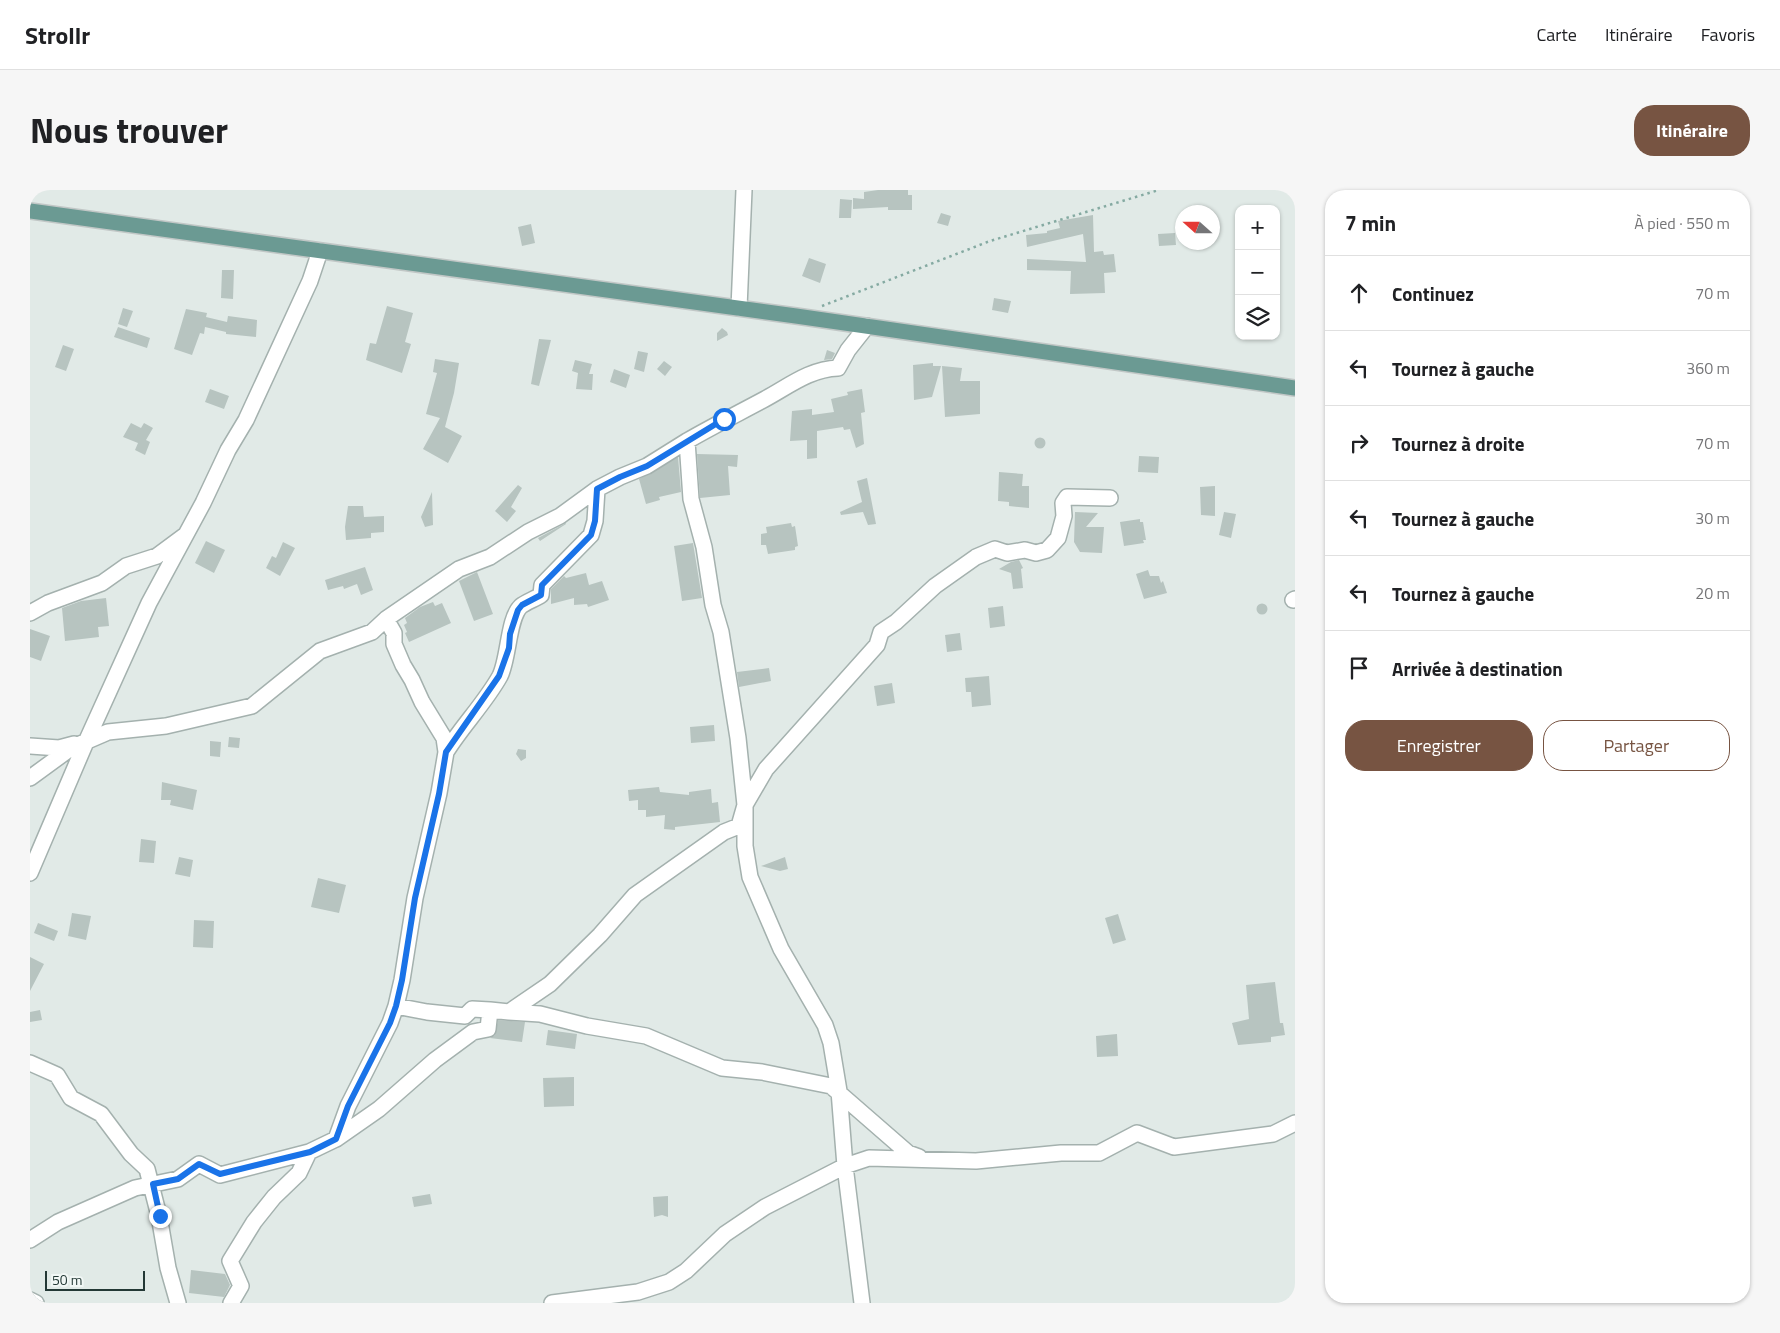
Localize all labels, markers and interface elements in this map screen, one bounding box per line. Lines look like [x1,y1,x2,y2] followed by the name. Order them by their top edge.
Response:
[25,17,90,53] text: Strollr
[1536,21,1577,48] text: Carte
[1605,21,1673,48] text: Itinéraire
[1701,21,1755,48] text: Favoris
[30,103,228,157] text: Nous trouver
[1634,105,1750,156] button: Itinéraire
[1175,205,1220,250] north arrow
[1235,205,1280,340] map controls
[1235,205,1280,250] button: +
[1345,207,1396,239] text: 7 min
[1634,211,1730,235] text: À pied · 550 m
[1235,250,1280,295] button: −
[1345,279,1373,307] icon: ahead
[1392,279,1474,308] text: Continuez
[1695,281,1730,305] text: 70 m
[1235,295,1280,340] button: layers
[1345,354,1373,382] icon: left
[1392,354,1534,383] text: Tournez à gauche
[1686,356,1730,380] text: 360 m
[713,408,736,431] route start
[1345,429,1373,457] icon: right
[1392,429,1524,458] text: Tournez à droite
[1695,431,1730,455] text: 70 m
[1345,504,1373,532] icon: left
[1392,504,1534,533] text: Tournez à gauche
[1695,506,1730,530] text: 30 m
[1345,579,1373,607] icon: left
[1392,579,1534,608] text: Tournez à gauche
[1695,581,1730,605] text: 20 m
[1345,654,1373,682] icon: arrive
[1392,654,1563,683] text: Arrivée à destination
[1345,720,1533,771] button: Enregistrer
[1543,720,1730,771] button: Partager
[149,1205,172,1228] route end
[45,1268,145,1291] scale bar
[52,1269,82,1290] text: 50 m

